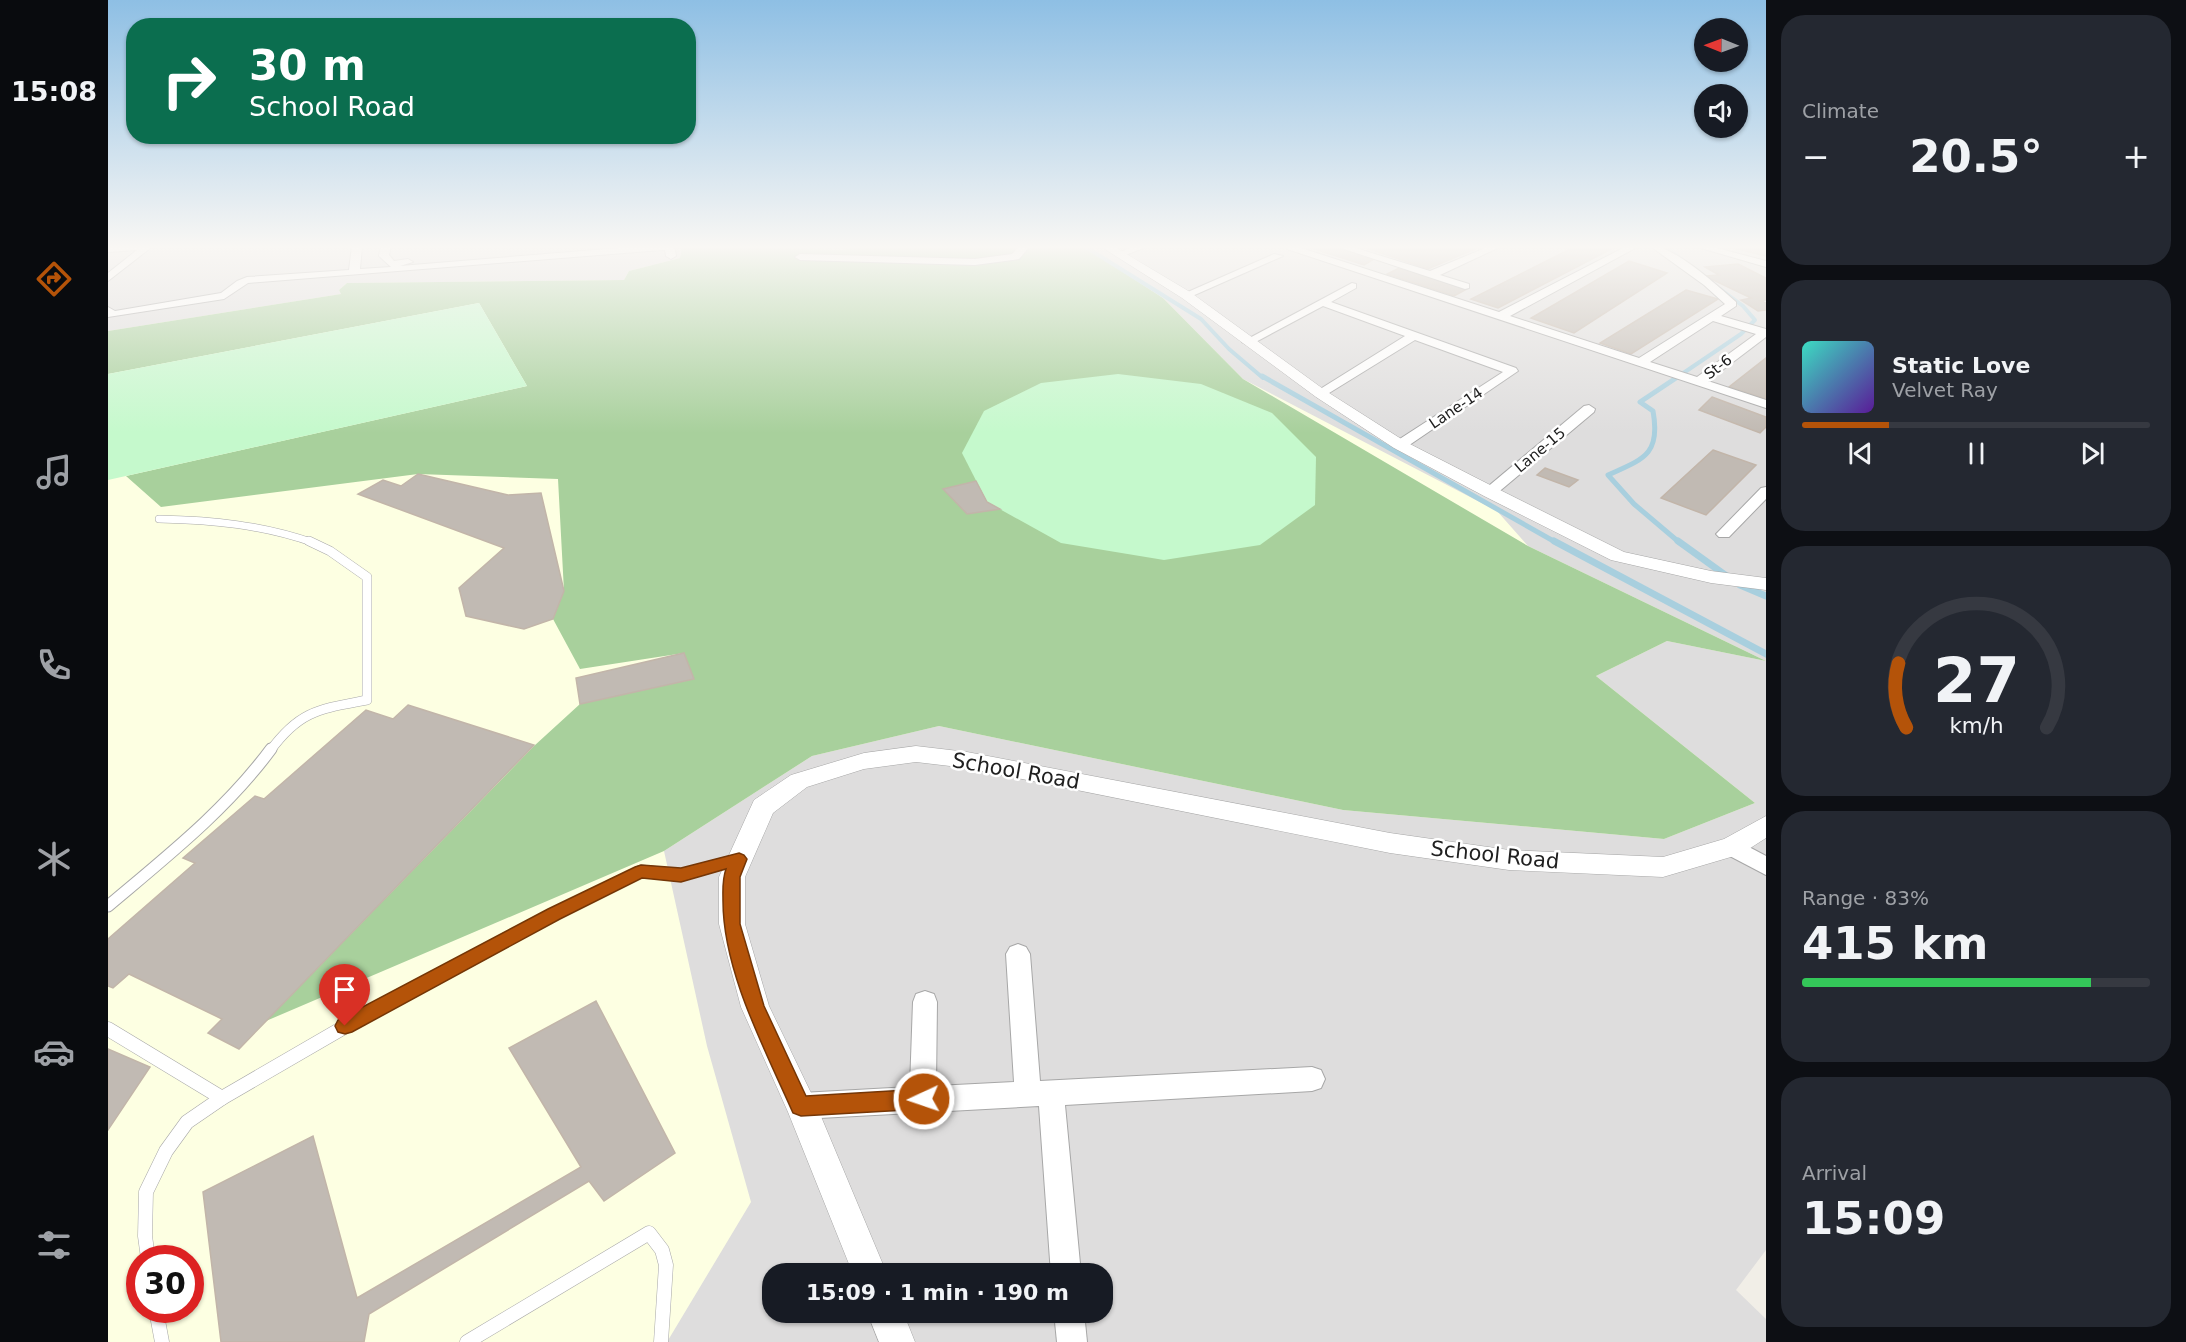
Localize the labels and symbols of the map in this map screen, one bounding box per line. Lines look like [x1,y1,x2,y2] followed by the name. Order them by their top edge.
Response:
[1694,18,1748,72] north arrow
[1700,351,1736,383] street label: St-6
[1426,384,1486,432] street label: Lane-14
[1511,424,1569,476] street label: Lane-15
[950,748,1082,794] street label: School Road
[1430,836,1560,874] street label: School Road
[319,964,370,1026] pin
[892,1067,956,1131] position arrow
[126,1245,204,1323] speed limit sign: 30

